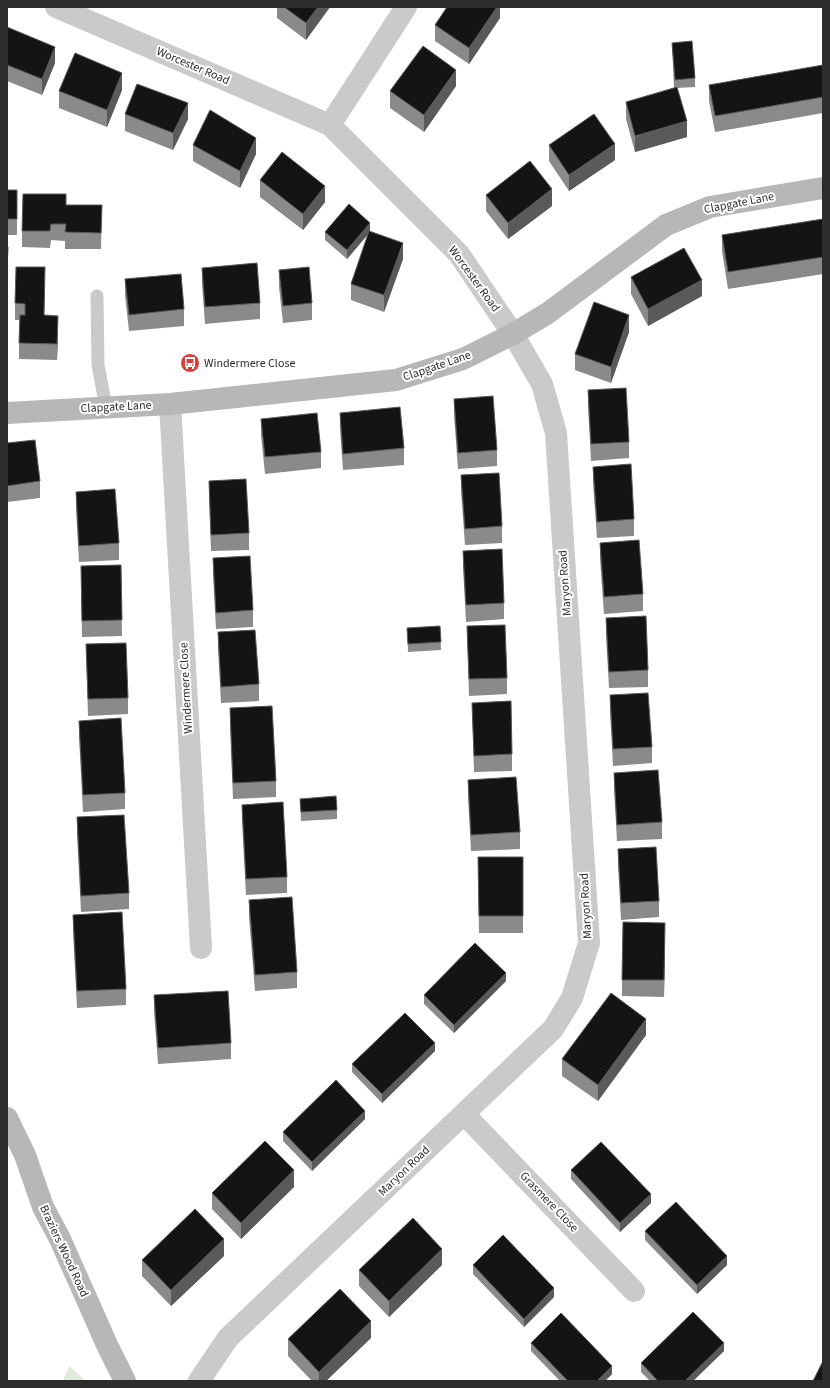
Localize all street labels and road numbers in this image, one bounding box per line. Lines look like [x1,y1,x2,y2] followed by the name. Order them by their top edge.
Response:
[154,43,232,89] street label: Worcester Road
[703,188,776,218] street label: Clapgate Lane
[444,242,504,316] street label: Worcester Road
[401,346,473,386] street label: Clapgate Lane
[80,397,152,417] street label: Clapgate Lane
[554,549,576,617] street label: Maryon Road
[175,642,197,734] street label: Windermere Close
[576,873,596,939] street label: Maryon Road
[374,1142,434,1200] street label: Maryon Road
[516,1168,582,1236] street label: Grasmere Close
[35,1202,93,1300] street label: Braziers Wood Road

